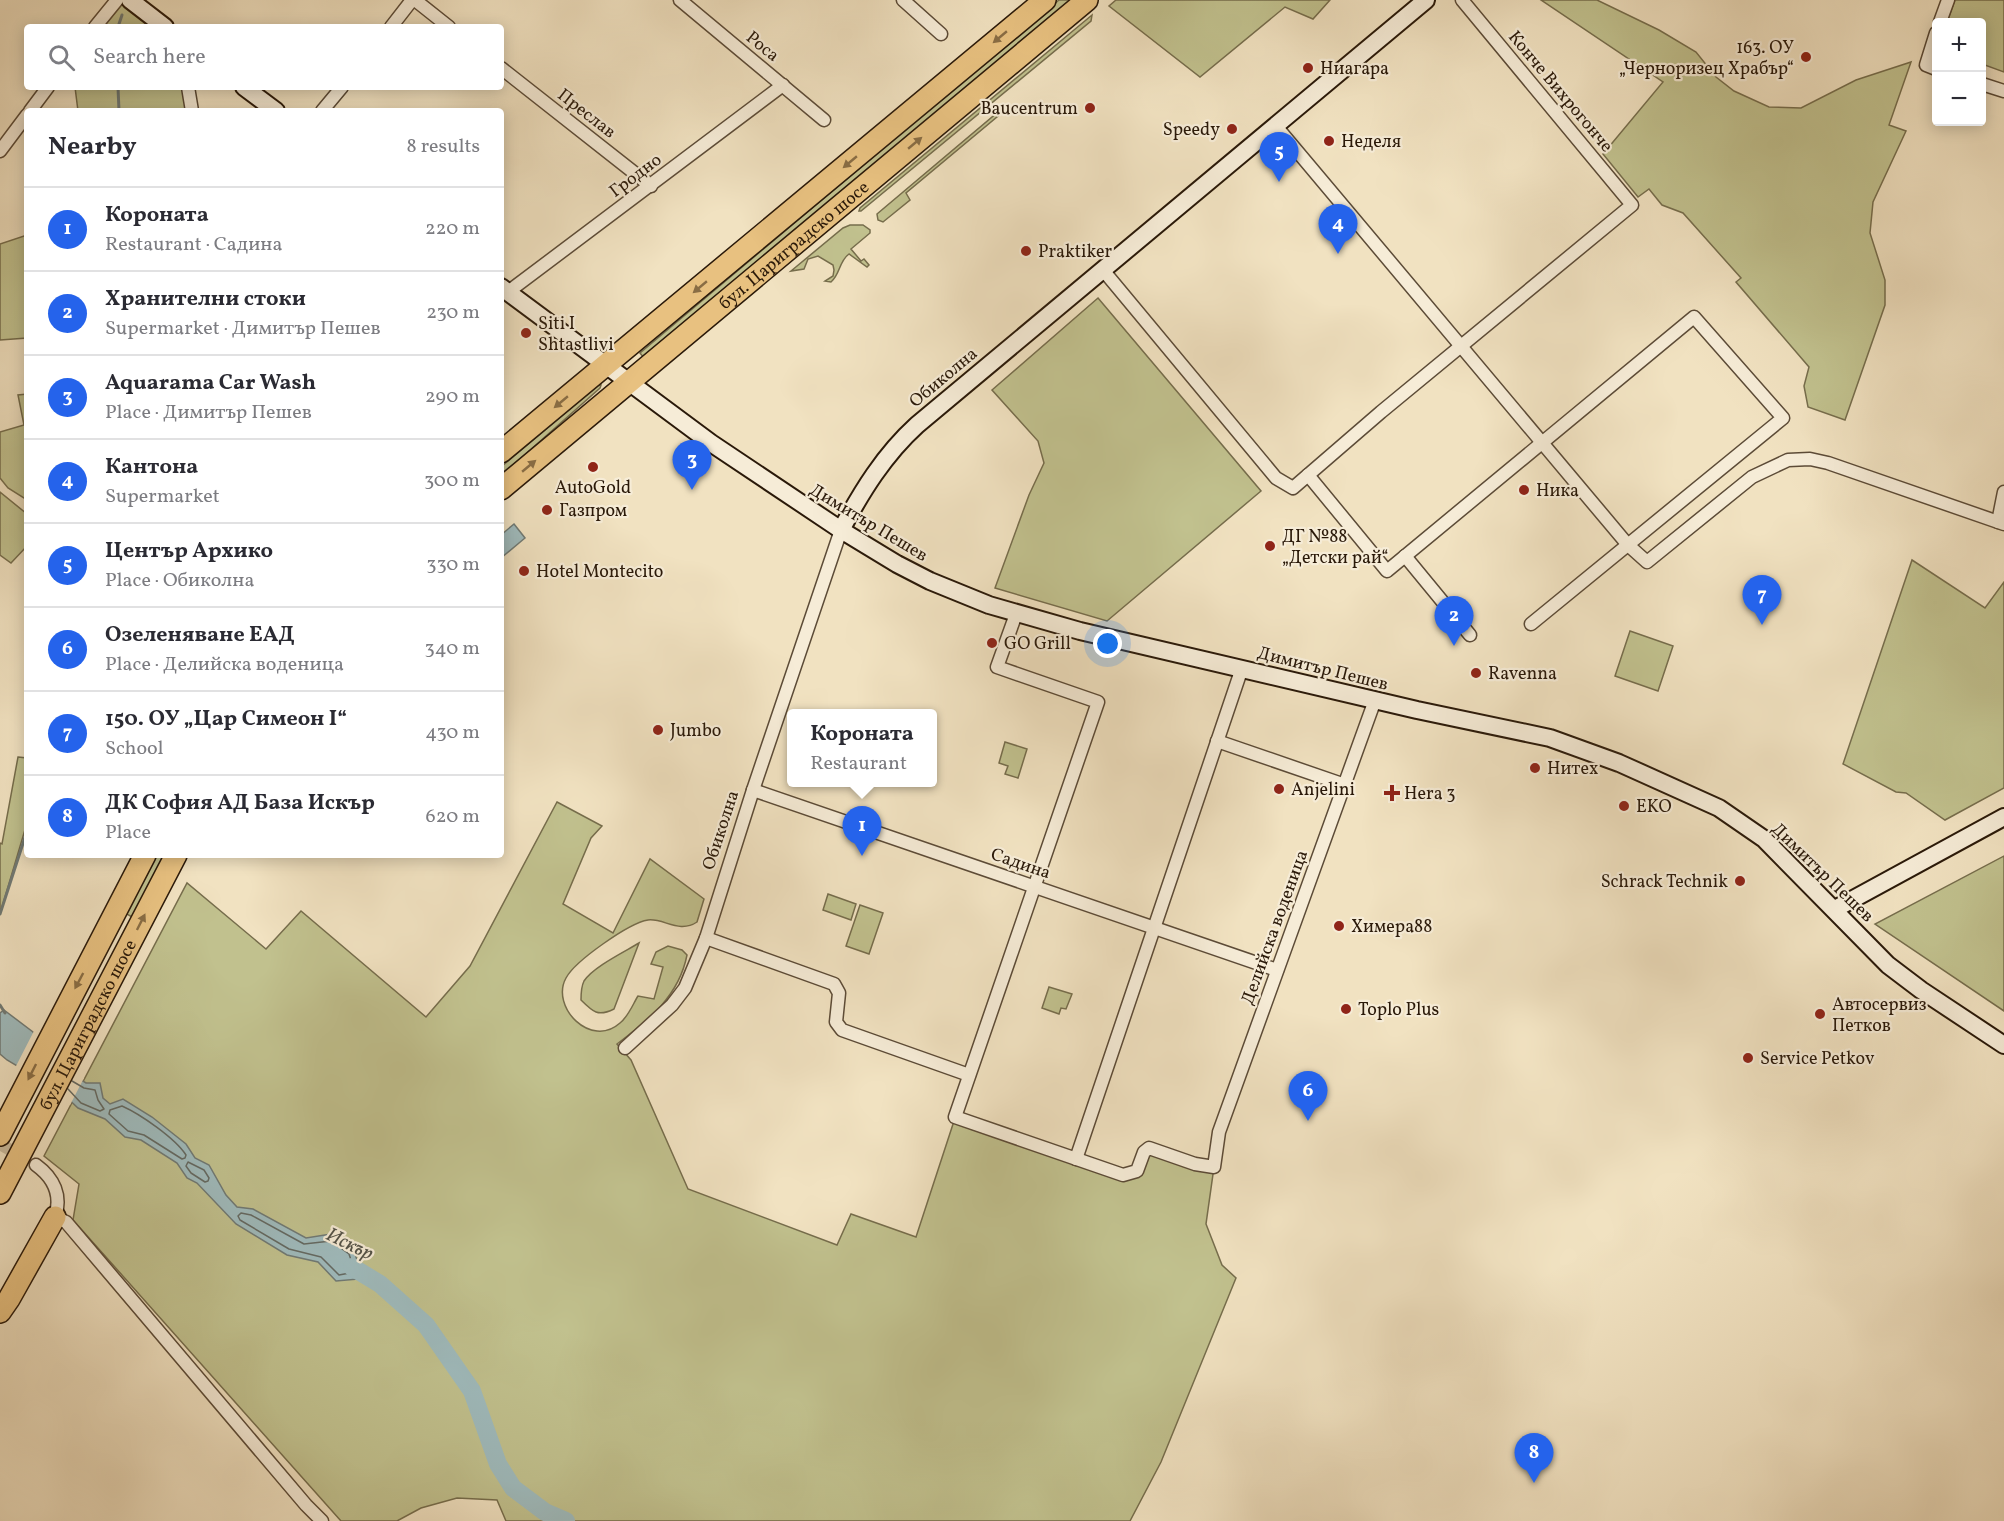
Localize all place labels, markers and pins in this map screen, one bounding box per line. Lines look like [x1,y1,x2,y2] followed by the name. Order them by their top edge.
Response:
[1619,36,1794,82] place label: 163. ОУ „Черноризец Храбър“
[1799,50,1813,64] marker: 163. ОУ „Черноризец Храбър“
[1320,57,1389,82] place label: Ниагара
[1301,61,1315,75] marker: Ниагара
[980,97,1078,122] place label: Baucentrum
[1083,101,1097,115] marker: Baucentrum
[1163,118,1220,143] place label: Speedy
[1225,122,1239,136] marker: Speedy
[1341,130,1401,155] place label: Неделя
[1260,132,1298,182] pin: 5
[1322,134,1336,148] marker: Неделя
[1318,204,1358,254] pin: 4
[1038,240,1113,265] place label: Praktiker
[1019,244,1033,258] marker: Praktiker
[538,312,614,358] place label: Siti I Shtastlivi
[519,326,533,340] marker: Siti I Shtastlivi
[672,440,712,490] pin: 3
[586,460,600,474] marker: AutoGold
[555,476,631,501] place label: AutoGold
[1536,479,1579,504] place label: Ника
[1517,483,1531,497] marker: Ника
[559,499,627,524] place label: Газпром
[540,503,554,517] marker: Газпром
[1282,525,1389,571] place label: ДГ №88 „Детски рай“
[1263,539,1277,553] marker: ДГ №88 „Детски рай“
[536,560,663,585] place label: Hotel Montecito
[517,564,531,578] marker: Hotel Montecito
[1742,576,1782,625] pin: 7
[1434,596,1474,646] pin: 2
[1004,632,1071,657] place label: GO Grill
[985,636,999,650] marker: GO Grill
[1488,662,1557,687] place label: Ravenna
[1469,666,1483,680] marker: Ravenna
[670,719,721,744] place label: Jumbo
[651,723,665,737] marker: Jumbo
[1547,757,1598,782] place label: Нитех
[1528,761,1542,775] marker: Нитех
[1291,778,1355,803] place label: Anjelini
[1272,782,1286,796] marker: Anjelini
[1404,782,1455,807] place label: Hera 3
[1385,786,1399,800] marker: Hera 3
[1636,795,1672,820] place label: EKO
[1617,799,1631,813] marker: EKO
[842,806,882,856] pin: 1
[1601,870,1728,895] place label: Schrack Technik
[1733,874,1747,888] marker: Schrack Technik
[1351,915,1432,940] place label: Химера88
[1332,919,1346,933] marker: Химера88
[1832,993,1927,1039] place label: Автосервиз Петков
[1358,998,1439,1023] place label: Toplo Plus
[1339,1002,1353,1016] marker: Toplo Plus
[1813,1007,1827,1021] marker: Автосервиз Петков
[1760,1047,1875,1072] place label: Service Petkov
[1741,1051,1755,1065] marker: Service Petkov
[1288,1072,1328,1121] pin: 6
[1514,1434,1553,1483] pin: 8

